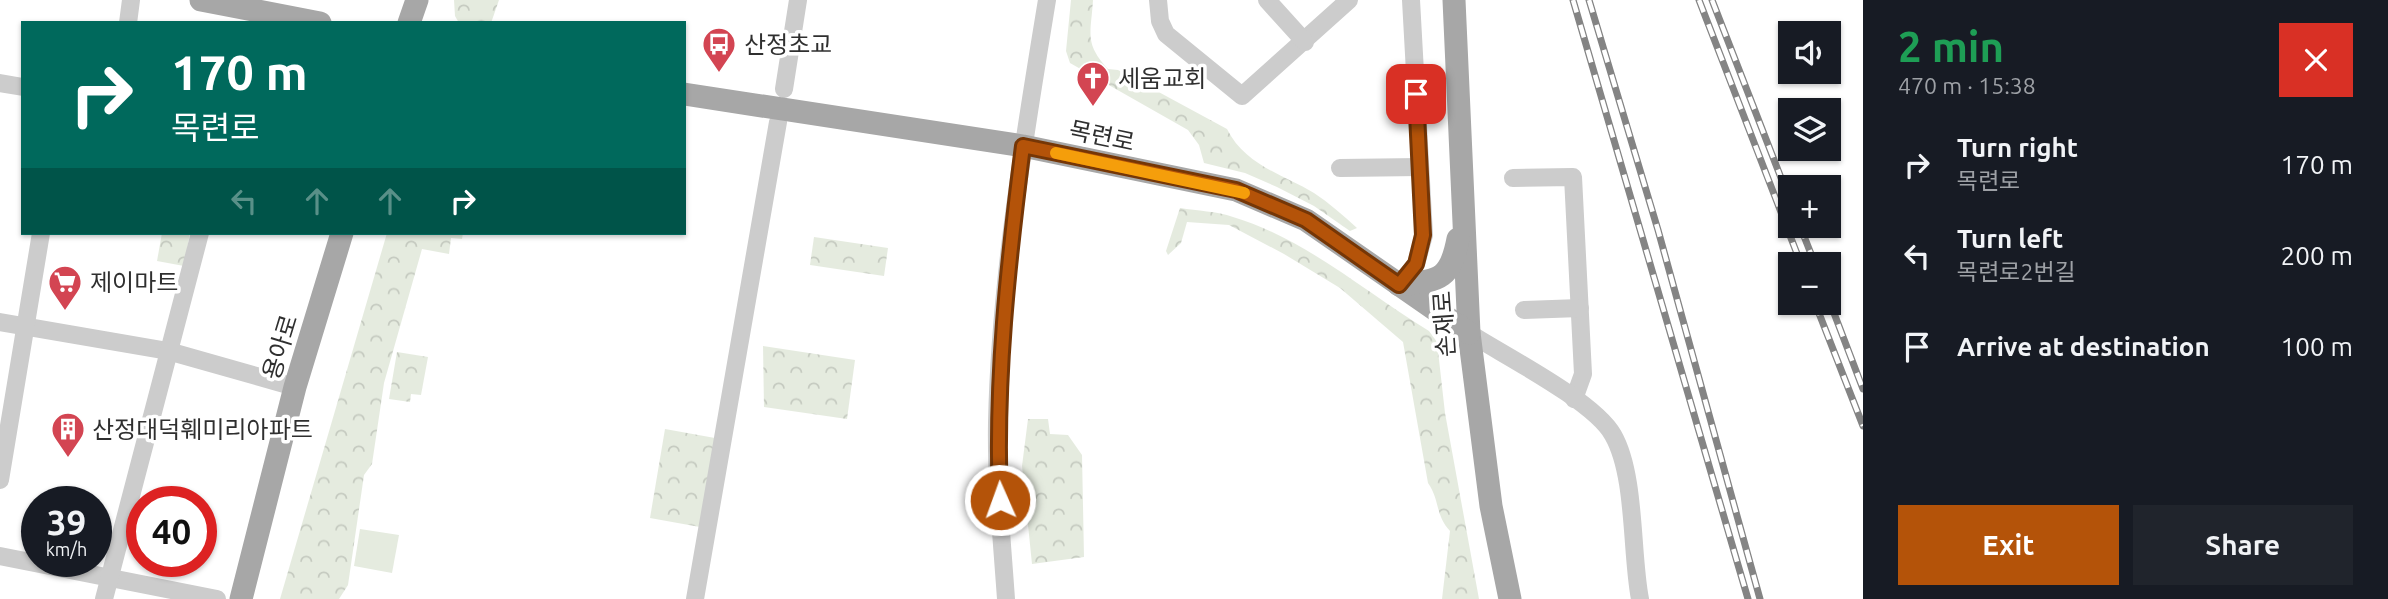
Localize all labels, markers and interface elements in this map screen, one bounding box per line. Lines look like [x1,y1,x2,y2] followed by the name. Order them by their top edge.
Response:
[1778,21,1841,315] map controls
[1778,21,1841,84] button: sound
[1898,23,2004,70] text: 2 min
[2279,23,2353,97] button: close
[700,25,738,74] bus stop icon: 산정초교
[744,31,832,58] place label: 산정초교
[171,44,308,99] text: 170 m
[56,49,147,140] icon: right
[1074,59,1112,108] church icon: 세움교회
[1386,64,1446,124] pin
[1118,65,1206,92] place label: 세움교회
[1898,73,2036,98] text: 470 m · 15:38
[1397,75,1435,113] icon: arrive
[1778,98,1841,161] button: layers
[171,109,259,145] text: 목련로
[1067,116,1137,156] street label: 목련로
[1957,133,2078,162] text: Turn right
[1898,146,1936,184] icon: right
[2281,150,2353,179] text: 170 m
[1957,168,2020,193] text: 목련로
[1778,175,1841,238] button: +
[225,182,263,220] icon: left
[298,182,336,220] icon: ahead
[371,182,409,220] icon: ahead
[444,182,482,220] icon: right
[1957,224,2063,253] text: Turn left
[1898,237,1936,275] icon: left
[2281,241,2353,270] text: 200 m
[1778,252,1841,315] button: −
[1957,259,2076,284] text: 목련로2번길
[46,263,84,312] supermarket icon: 제이마트
[90,269,178,296] place label: 제이마트
[1428,290,1460,358] street label: 손재로
[257,311,303,383] street label: 용아로
[1898,328,1936,366] icon: arrive
[1957,332,2210,361] text: Arrive at destination
[2281,332,2353,361] text: 100 m
[49,410,87,459] building icon: 산정대덕훼미리아파트
[92,416,313,443] place label: 산정대덕훼미리아파트
[963,463,1037,537] position arrow
[126,486,217,577] speed limit sign: 40
[47,502,86,542] text: 39
[1898,505,2119,585] button: Exit
[2133,505,2353,585] button: Share
[46,539,87,559] text: km/h

